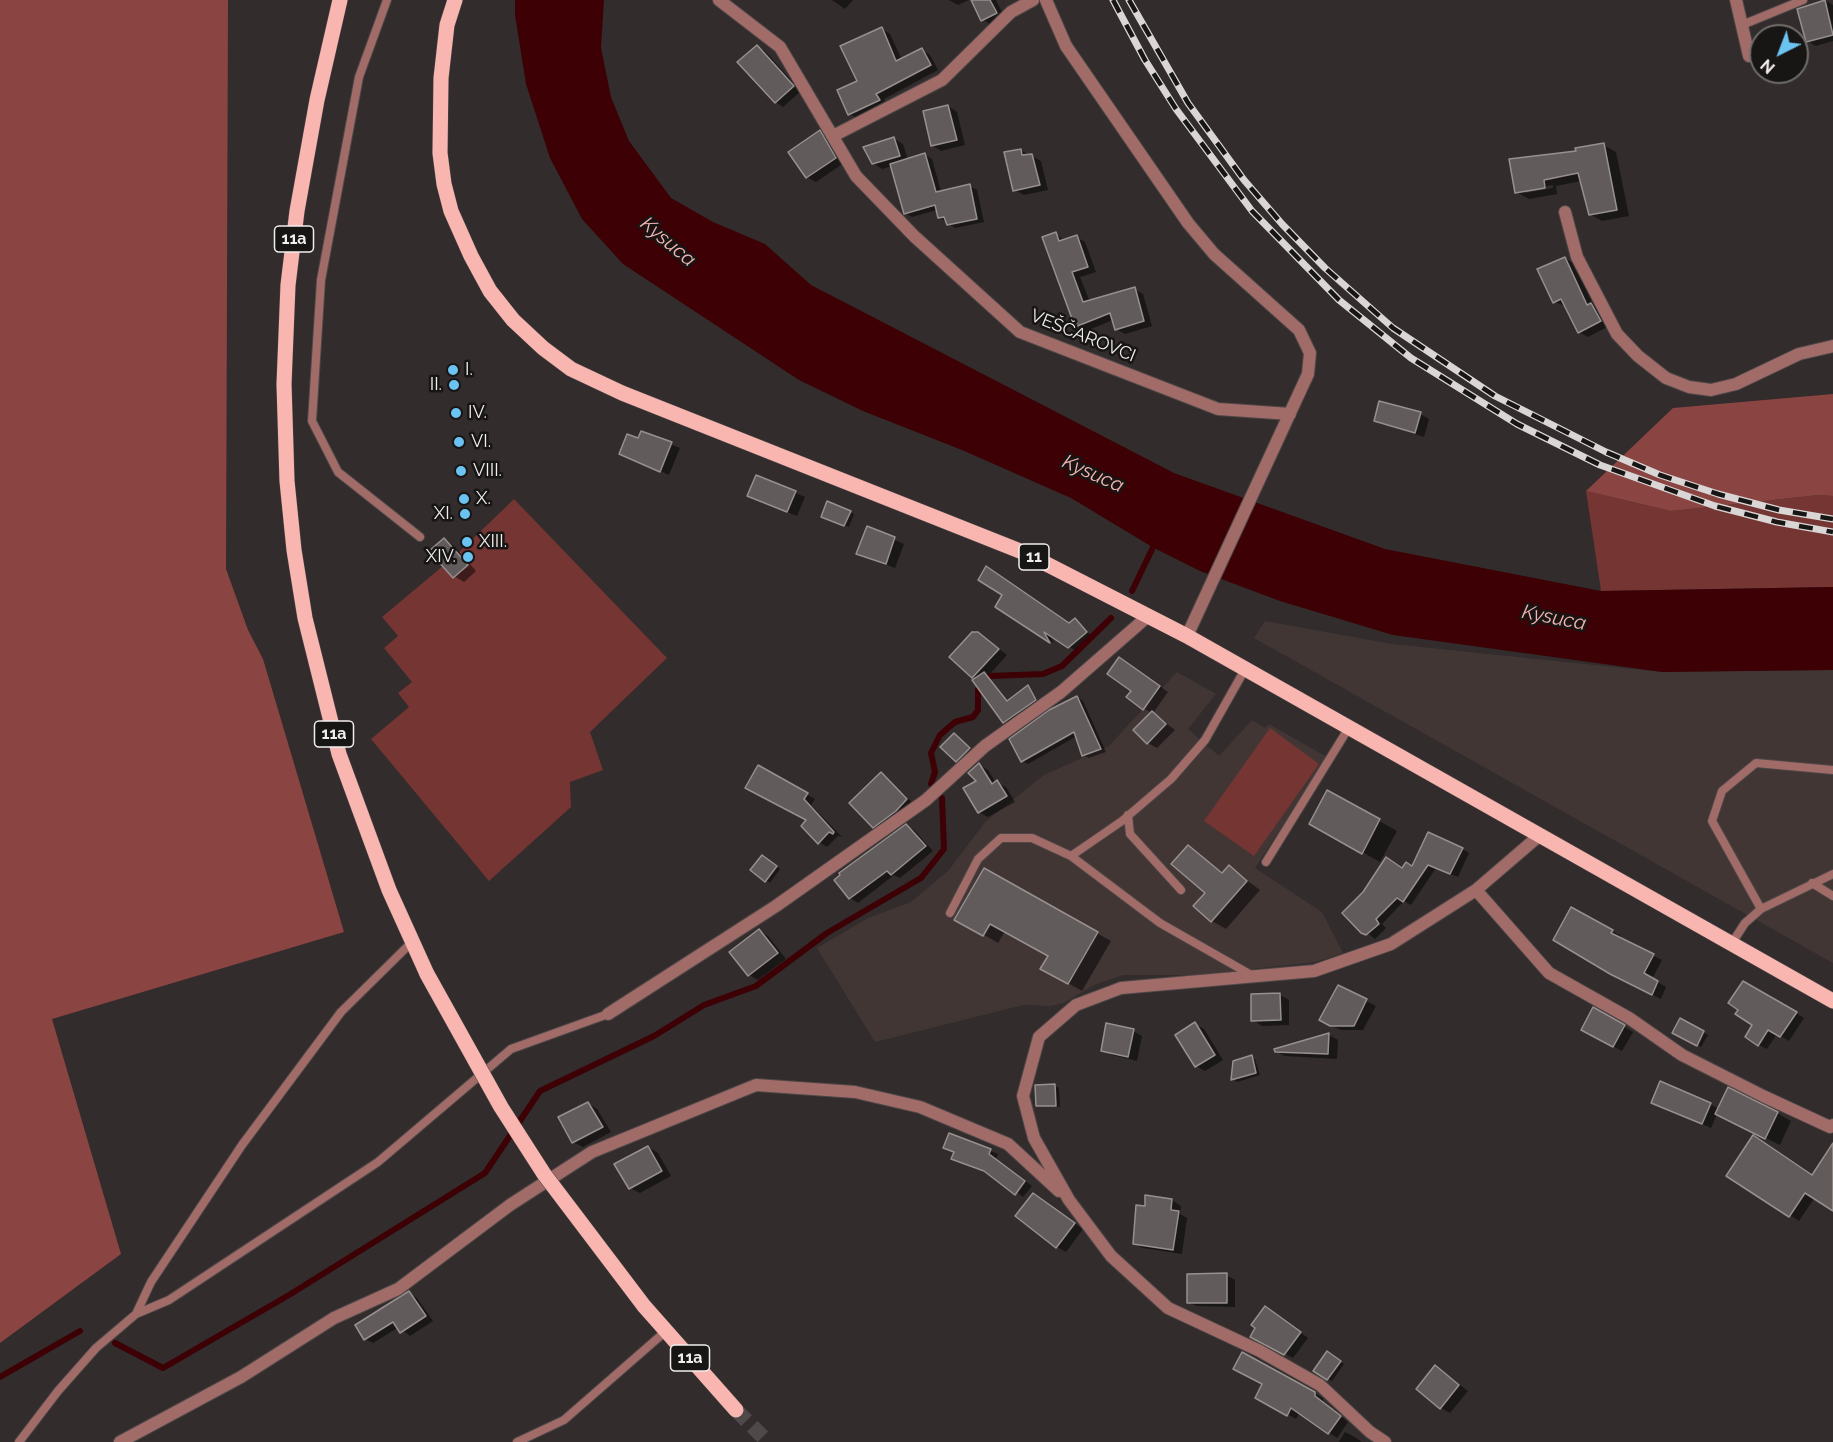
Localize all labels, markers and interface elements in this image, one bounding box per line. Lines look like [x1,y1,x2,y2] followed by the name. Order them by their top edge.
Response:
[1749,24,1809,84] north arrow
[1757,55,1779,77] text: N
[635,212,701,272] water label: Kysuca
[274,226,314,252] road number: 11a
[1027,305,1139,367] street label: VEŠČAROVCI
[465,359,473,381] place label: I.
[446,363,460,377] marker: I.
[430,374,442,396] place label: II.
[447,378,461,392] marker: II.
[468,402,487,424] place label: IV.
[449,406,463,420] marker: IV.
[471,431,491,453] place label: VI.
[452,435,466,449] marker: VI.
[1059,450,1127,498] water label: Kysuca
[473,460,502,482] place label: VIII.
[454,464,468,478] marker: VIII.
[476,488,491,510] place label: X.
[457,492,471,506] marker: X.
[434,503,453,525] place label: XI.
[458,507,472,521] marker: XI.
[479,531,507,553] place label: XIII.
[460,535,474,549] marker: XIII.
[1019,544,1049,570] road number: 11
[426,546,456,568] place label: XIV.
[461,550,475,564] marker: XIV.
[1520,600,1588,636] water label: Kysuca
[314,721,354,747] road number: 11a
[670,1345,710,1371] road number: 11a

